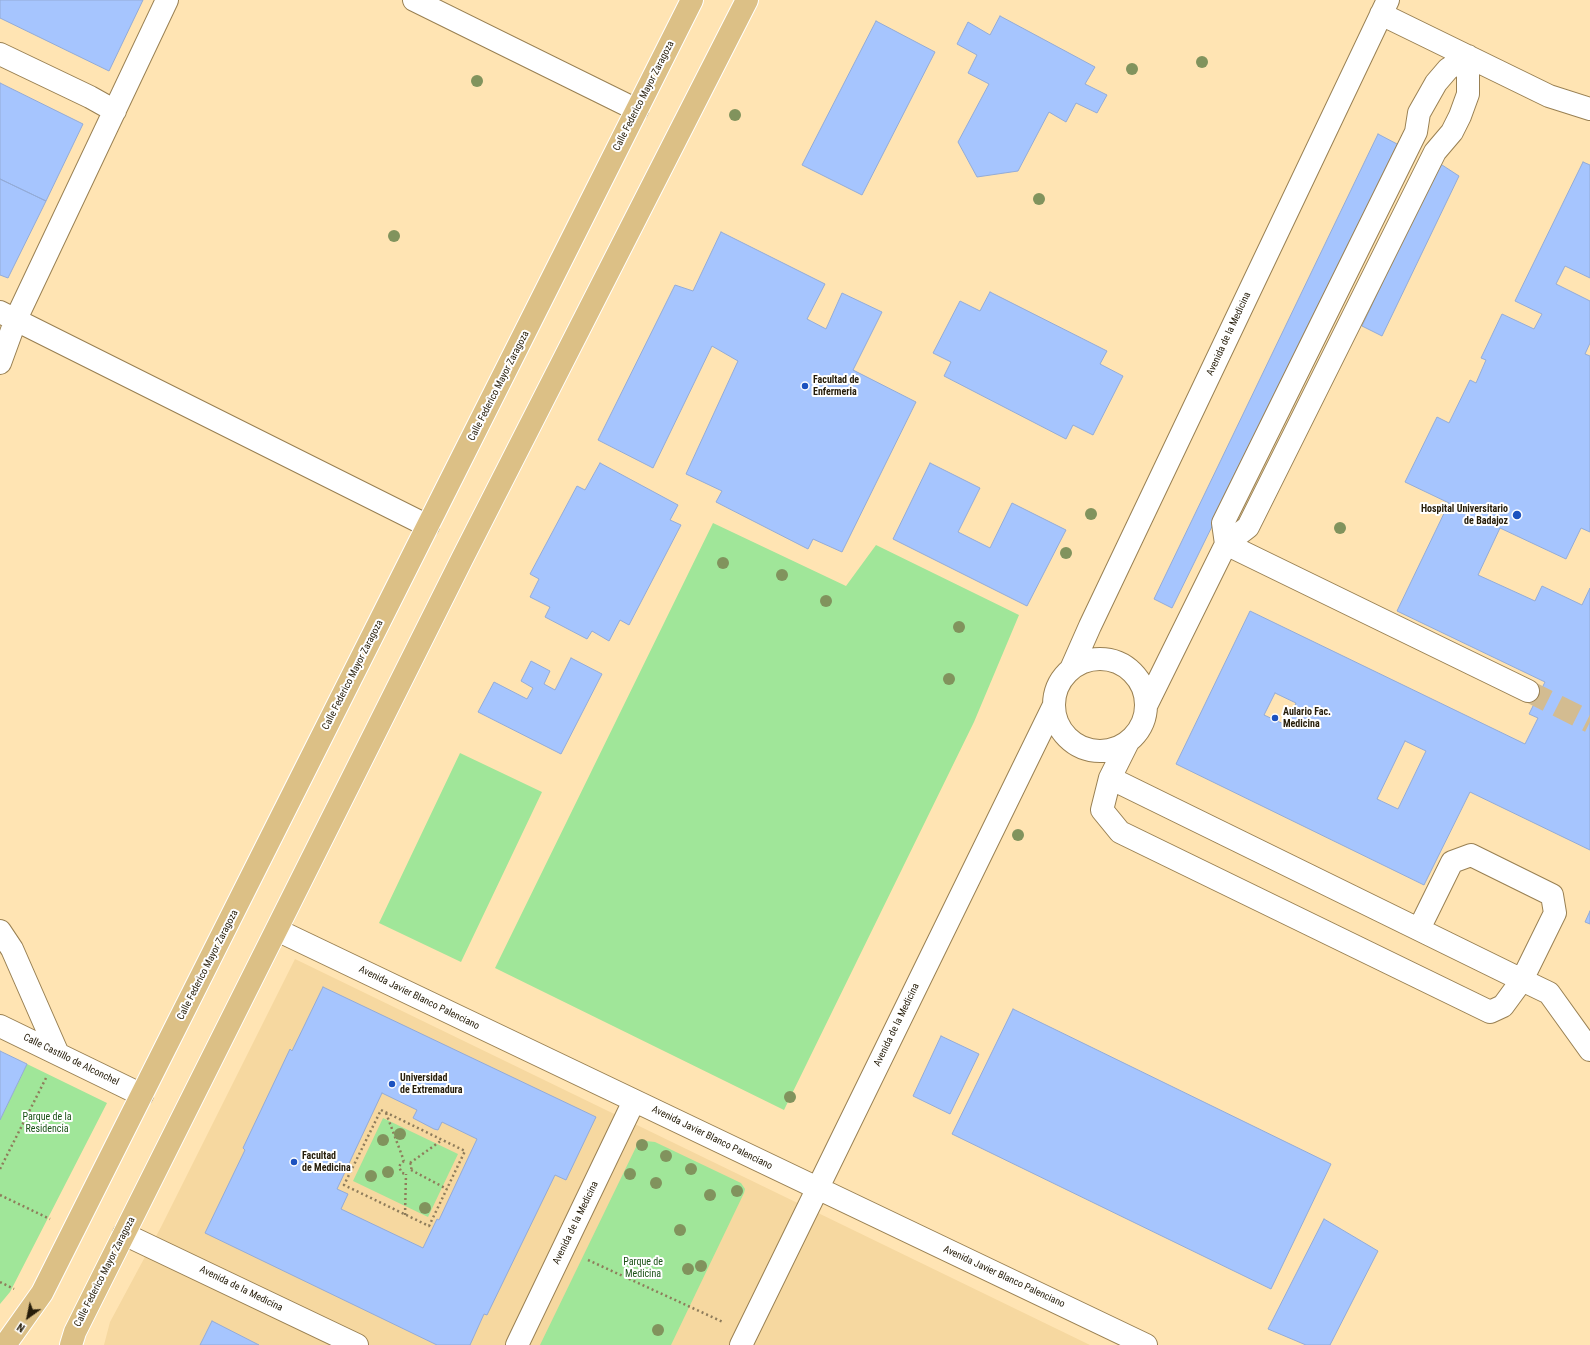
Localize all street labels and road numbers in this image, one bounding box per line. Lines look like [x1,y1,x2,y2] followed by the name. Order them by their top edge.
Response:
[611,39,677,153] street label: Calle Federico Mayor Zaragoza
[1204,290,1254,378] street label: Avenida de la Medicina
[466,329,532,443] street label: Calle Federico Mayor Zaragoza
[320,618,386,732] street label: Calle Federico Mayor Zaragoza
[175,908,241,1022] street label: Calle Federico Mayor Zaragoza
[357,964,481,1032] street label: Avenida Javier Blanco Palenciano
[872,981,922,1069] street label: Avenida de la Medicina
[21,1032,121,1088] street label: Calle Castillo de Alconchel
[650,1104,774,1172] street label: Avenida Javier Blanco Palenciano
[551,1179,601,1267] street label: Avenida de la Medicina
[72,1215,138,1329] street label: Calle Federico Mayor Zaragoza
[941,1244,1067,1310] street label: Avenida Javier Blanco Palenciano
[197,1264,285,1314] street label: Avenida de la Medicina

